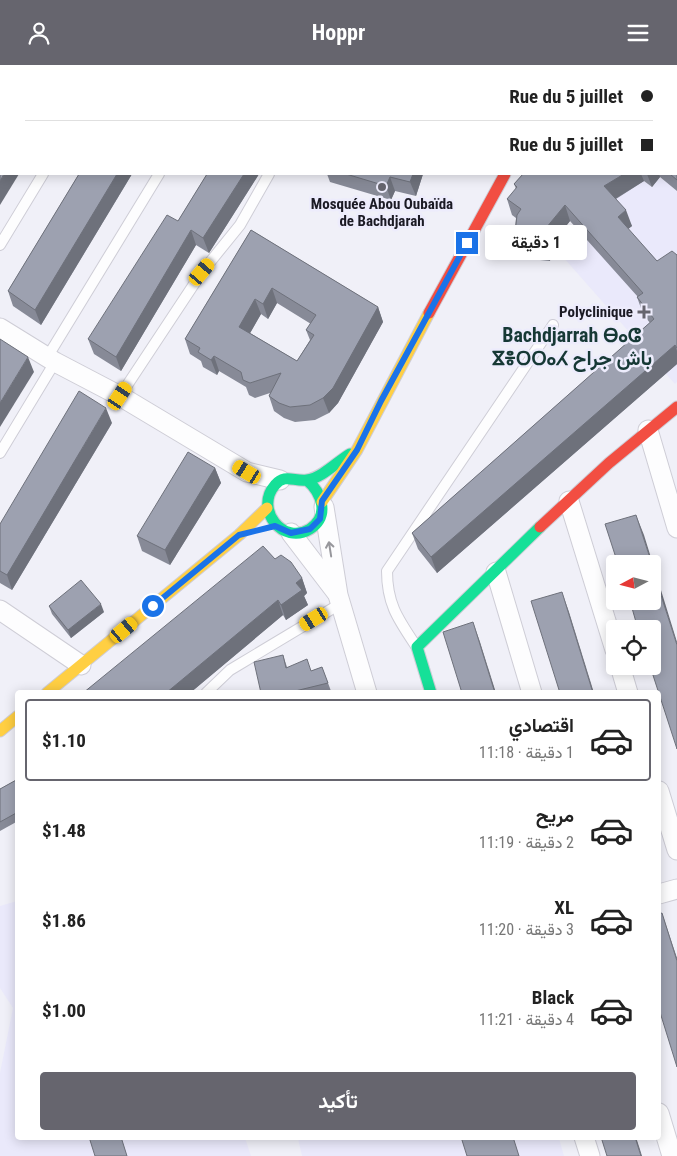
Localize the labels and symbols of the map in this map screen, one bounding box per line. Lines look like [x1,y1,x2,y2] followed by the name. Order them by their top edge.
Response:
[376,181,388,193] marker: Mosquée Abou Oubaïda de Bachdjarah
[311,195,453,230] place label: Mosquée Abou Oubaïda de Bachdjarah
[484,225,587,261] callout: 1 دقيقة
[456,232,478,254] route end
[186,256,217,288] car
[559,303,633,321] place label: Polyclinique
[637,305,651,319] marker: Polyclinique
[492,323,652,372] district label: Bachdjarrah ⴱⴰⵛ ⴵⴻⵔⵔⴰⵃ باش جراح
[105,379,134,413] car
[230,458,263,486] car
[325,541,335,557] one-way arrow
[606,555,661,610] north arrow
[142,595,164,617] route start
[297,605,330,633] car
[107,615,140,645] car

